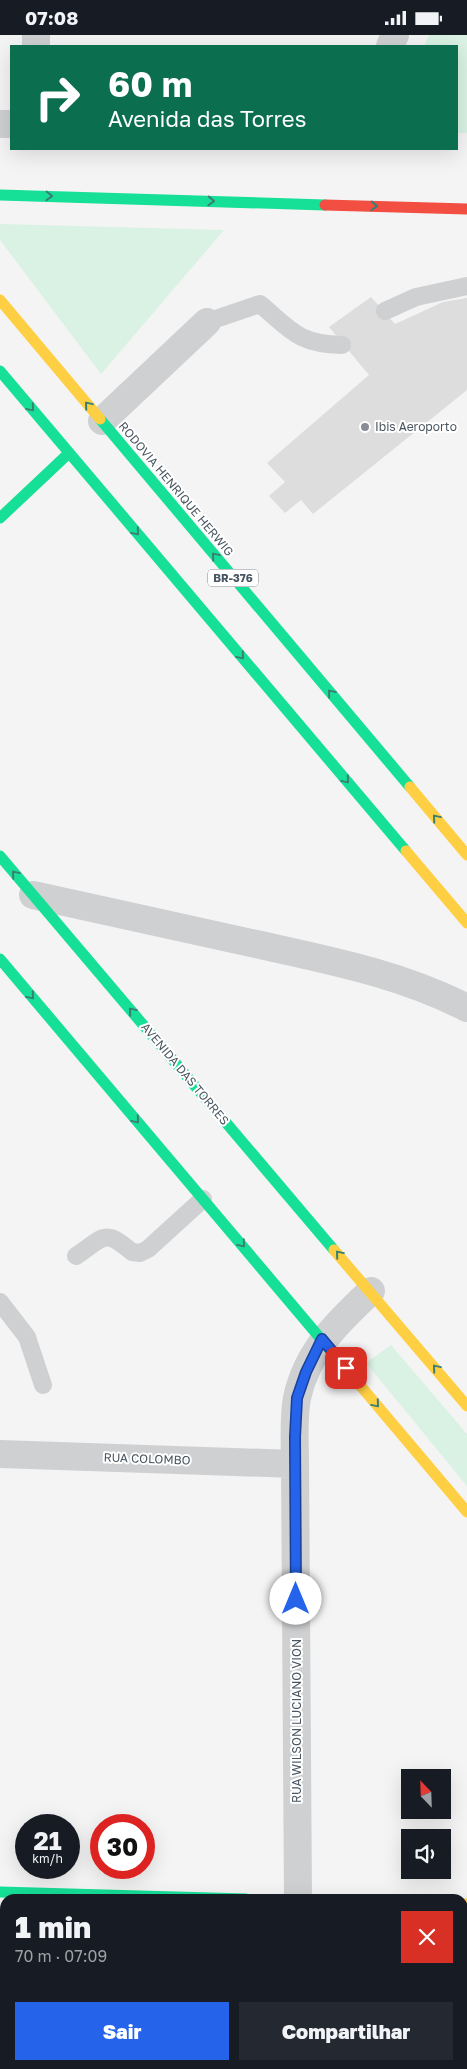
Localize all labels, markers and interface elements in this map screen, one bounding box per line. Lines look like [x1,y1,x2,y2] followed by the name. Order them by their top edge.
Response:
[25,6,78,29] text: 07:08
[108,63,192,105] text: 60 m
[25,65,90,130] icon: right
[108,105,306,132] text: Avenida das Torres
[45,191,53,201] one-way arrow
[208,196,215,206] one-way arrow
[370,201,378,211] one-way arrow
[84,401,93,410] one-way arrow
[26,402,34,411] one-way arrow
[116,418,237,559] street label: RODOVIA HENRIQUE HERWIG
[375,419,457,434] place label: Ibis Aeroporto
[359,421,371,433] marker: Ibis Aeroporto
[131,526,139,535] one-way arrow
[211,552,220,561] one-way arrow
[208,569,258,587] road number: BR-376
[236,650,244,659] one-way arrow
[327,690,336,699] one-way arrow
[340,775,349,784] one-way arrow
[432,814,441,823] one-way arrow
[12,870,21,879] one-way arrow
[26,990,34,999] one-way arrow
[128,1007,137,1016] one-way arrow
[138,1020,233,1128] street label: AVENIDA DAS TORRES
[131,1114,139,1123] one-way arrow
[236,1238,244,1247] one-way arrow
[336,1251,345,1260] one-way arrow
[325,1347,367,1389] pin
[332,1354,360,1382] icon: arrive
[432,1365,441,1374] one-way arrow
[371,1398,380,1407] one-way arrow
[103,1449,191,1468] street label: RUA COLOMBO
[269,1572,321,1624] position arrow
[289,1639,304,1803] street label: RUA WILSON LUCIANO VION
[401,1769,451,1819] north arrow
[401,1769,451,1879] map controls
[90,1814,155,1879] speed limit sign: 30
[33,1825,62,1856] text: 21
[401,1829,451,1879] button: sound
[32,1851,63,1866] text: km/h
[15,1909,91,1945] text: 1 min
[401,1911,453,1963] button: close
[15,1946,107,1966] text: 70 m · 07:09
[15,2002,229,2060] button: Sair
[239,2002,453,2060] button: Compartilhar

